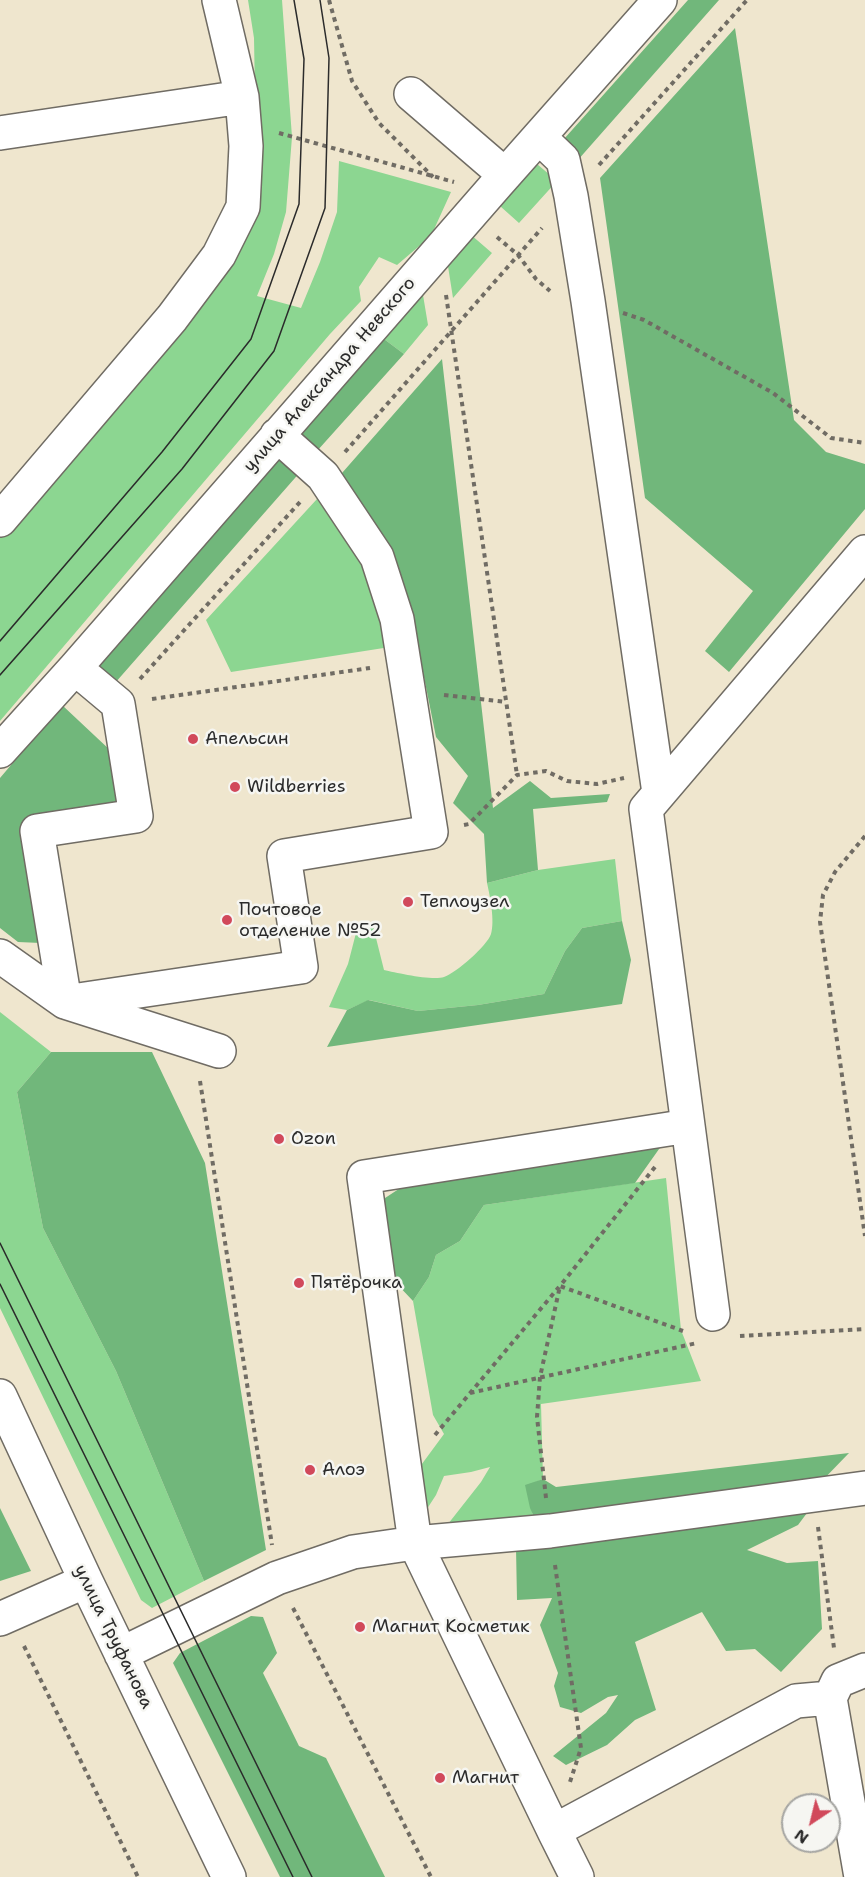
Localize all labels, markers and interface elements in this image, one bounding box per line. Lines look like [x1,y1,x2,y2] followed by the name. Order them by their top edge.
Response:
[239,273,421,477] street label: улица Александра Невского
[205,728,289,750] place label: Апельсин
[186,732,200,746] marker: Апельсин
[247,776,346,798] place label: Wildberries
[228,780,242,794] marker: Wildberries
[420,891,509,913] place label: Теплоузел
[401,895,415,909] marker: Теплоузел
[239,899,382,942] place label: Почтовое отделение №52
[220,913,234,927] marker: Почтовое отделение №52
[291,1128,336,1150] place label: Ozon
[272,1132,286,1146] marker: Ozon
[311,1272,402,1294] place label: Пятёрочка
[292,1276,306,1290] marker: Пятёрочка
[322,1459,365,1481] place label: Алоэ
[303,1463,317,1477] marker: Алоэ
[69,1561,157,1713] street label: улица Труфанова
[372,1616,530,1638] place label: Магнит Косметик
[353,1620,367,1634] marker: Магнит Косметик
[452,1767,519,1789] place label: Магнит
[433,1771,447,1785] marker: Магнит
[781,1793,841,1853] north arrow
[790,1824,813,1849] text: N

